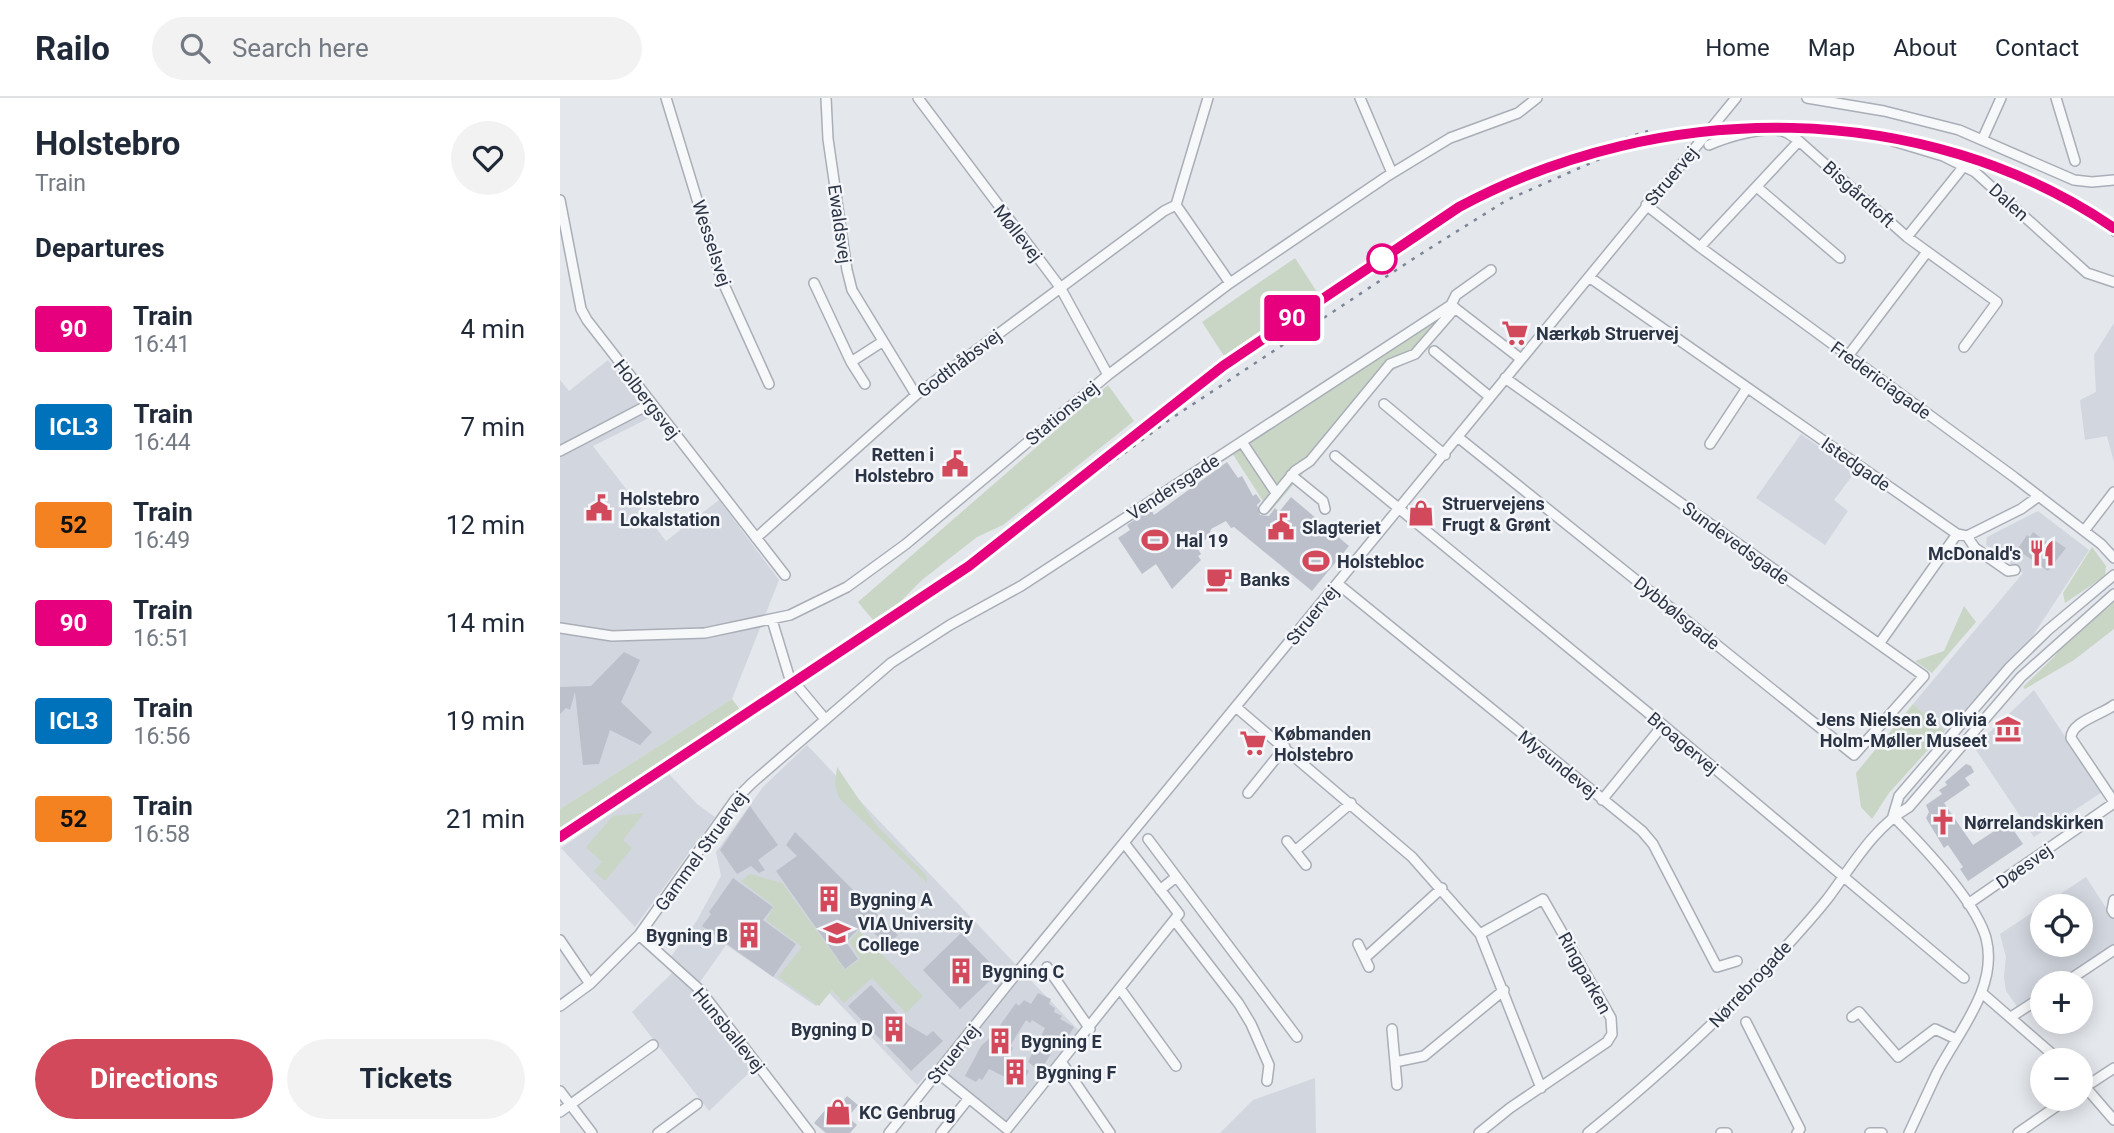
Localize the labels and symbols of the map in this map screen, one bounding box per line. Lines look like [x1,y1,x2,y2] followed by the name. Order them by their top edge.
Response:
[1640,142,1702,210] street label: Struervej
[1819,156,1899,232] street label: Bisgårdtoft
[1985,179,2033,225] street label: Dalen
[824,183,856,265] street label: Ewaldsvej
[688,197,736,289] street label: Wesselsvej
[989,200,1047,266] street label: Møllevej
[1367,244,1397,274] unlabelled marker
[1260,295,1324,341] line badge: 90
[1500,318,1530,348] supermarket icon: Nærkøb Struervej
[1536,323,1679,344] place label: Nærkøb Struervej
[913,324,1005,402] street label: Godthåbsvej
[1827,337,1935,423] street label: Fredericiagade
[610,355,684,443] street label: Holbergsvej
[1021,376,1103,450] street label: Stationsvej
[1817,433,1895,495] street label: Istedgade
[855,444,934,486] place label: Retten i Holstebro
[940,449,970,479] public building icon: Retten i Holstebro
[1123,450,1223,524] street label: Vendersgade
[620,488,720,530] place label: Holstebro Lokalstation
[584,493,614,523] public building icon: Holstebro Lokalstation
[1442,493,1551,535] place label: Struervejens Frugt & Grønt
[1678,497,1794,589] street label: Sundevedsgade
[1406,498,1436,528] shop icon: Struervejens Frugt & Grønt
[1266,512,1296,542] public building icon: Slagteriet
[1302,517,1381,538] place label: Slagteriet
[1140,525,1170,555] sports icon: Hal 19
[1176,530,1228,551] place label: Hal 19
[2027,538,2057,568] restaurant icon: McDonald's
[1928,543,2021,564] place label: McDonald's
[1301,546,1331,576] sports icon: Holstebloc
[1337,551,1424,572] place label: Holstebloc
[1204,564,1234,594] cafe icon: Banks
[1240,569,1290,590] place label: Banks
[1630,572,1724,654] street label: Dybbølsgade
[1282,581,1342,649] street label: Struervej
[1643,707,1723,779] street label: Broagervej
[1816,709,1987,751] place label: Jens Nielsen & Olivia Holm-Møller Museet
[1993,714,2023,744] museum icon: Jens Nielsen & Olivia Holm-Møller Museet
[1274,723,1371,765] place label: Købmanden Holstebro
[1514,726,1602,802] street label: Mysundevej
[1238,728,1268,758] supermarket icon: Købmanden Holstebro
[651,787,751,915] street label: Gammel Struervej
[1928,807,1958,837] church icon: Nørrelandskirken
[1964,812,2104,833] place label: Nørrelandskirken
[1992,839,2056,893] street label: Døesvej
[814,884,844,914] building icon: Bygning A
[850,889,933,910] place label: Bygning A
[858,913,974,955] place label: VIA University College
[822,918,852,948] school or university icon: VIA University College
[734,920,764,950] building icon: Bygning B
[646,925,728,946] place label: Bygning B
[1554,929,1616,1017] street label: Ringparken
[1705,936,1795,1032] street label: Nørrebrogade
[946,956,976,986] building icon: Bygning C
[982,961,1064,982] place label: Bygning C
[689,984,769,1076] street label: Hunsballevej
[879,1014,909,1044] building icon: Bygning D
[791,1019,873,1040] place label: Bygning D
[923,1020,983,1088] street label: Struervej
[985,1026,1015,1056] building icon: Bygning E
[1021,1031,1102,1052] place label: Bygning E
[1000,1057,1030,1087] building icon: Bygning F
[1036,1062,1116,1083] place label: Bygning F
[823,1097,853,1127] shop icon: KC Genbrug
[859,1102,956,1123] place label: KC Genbrug

